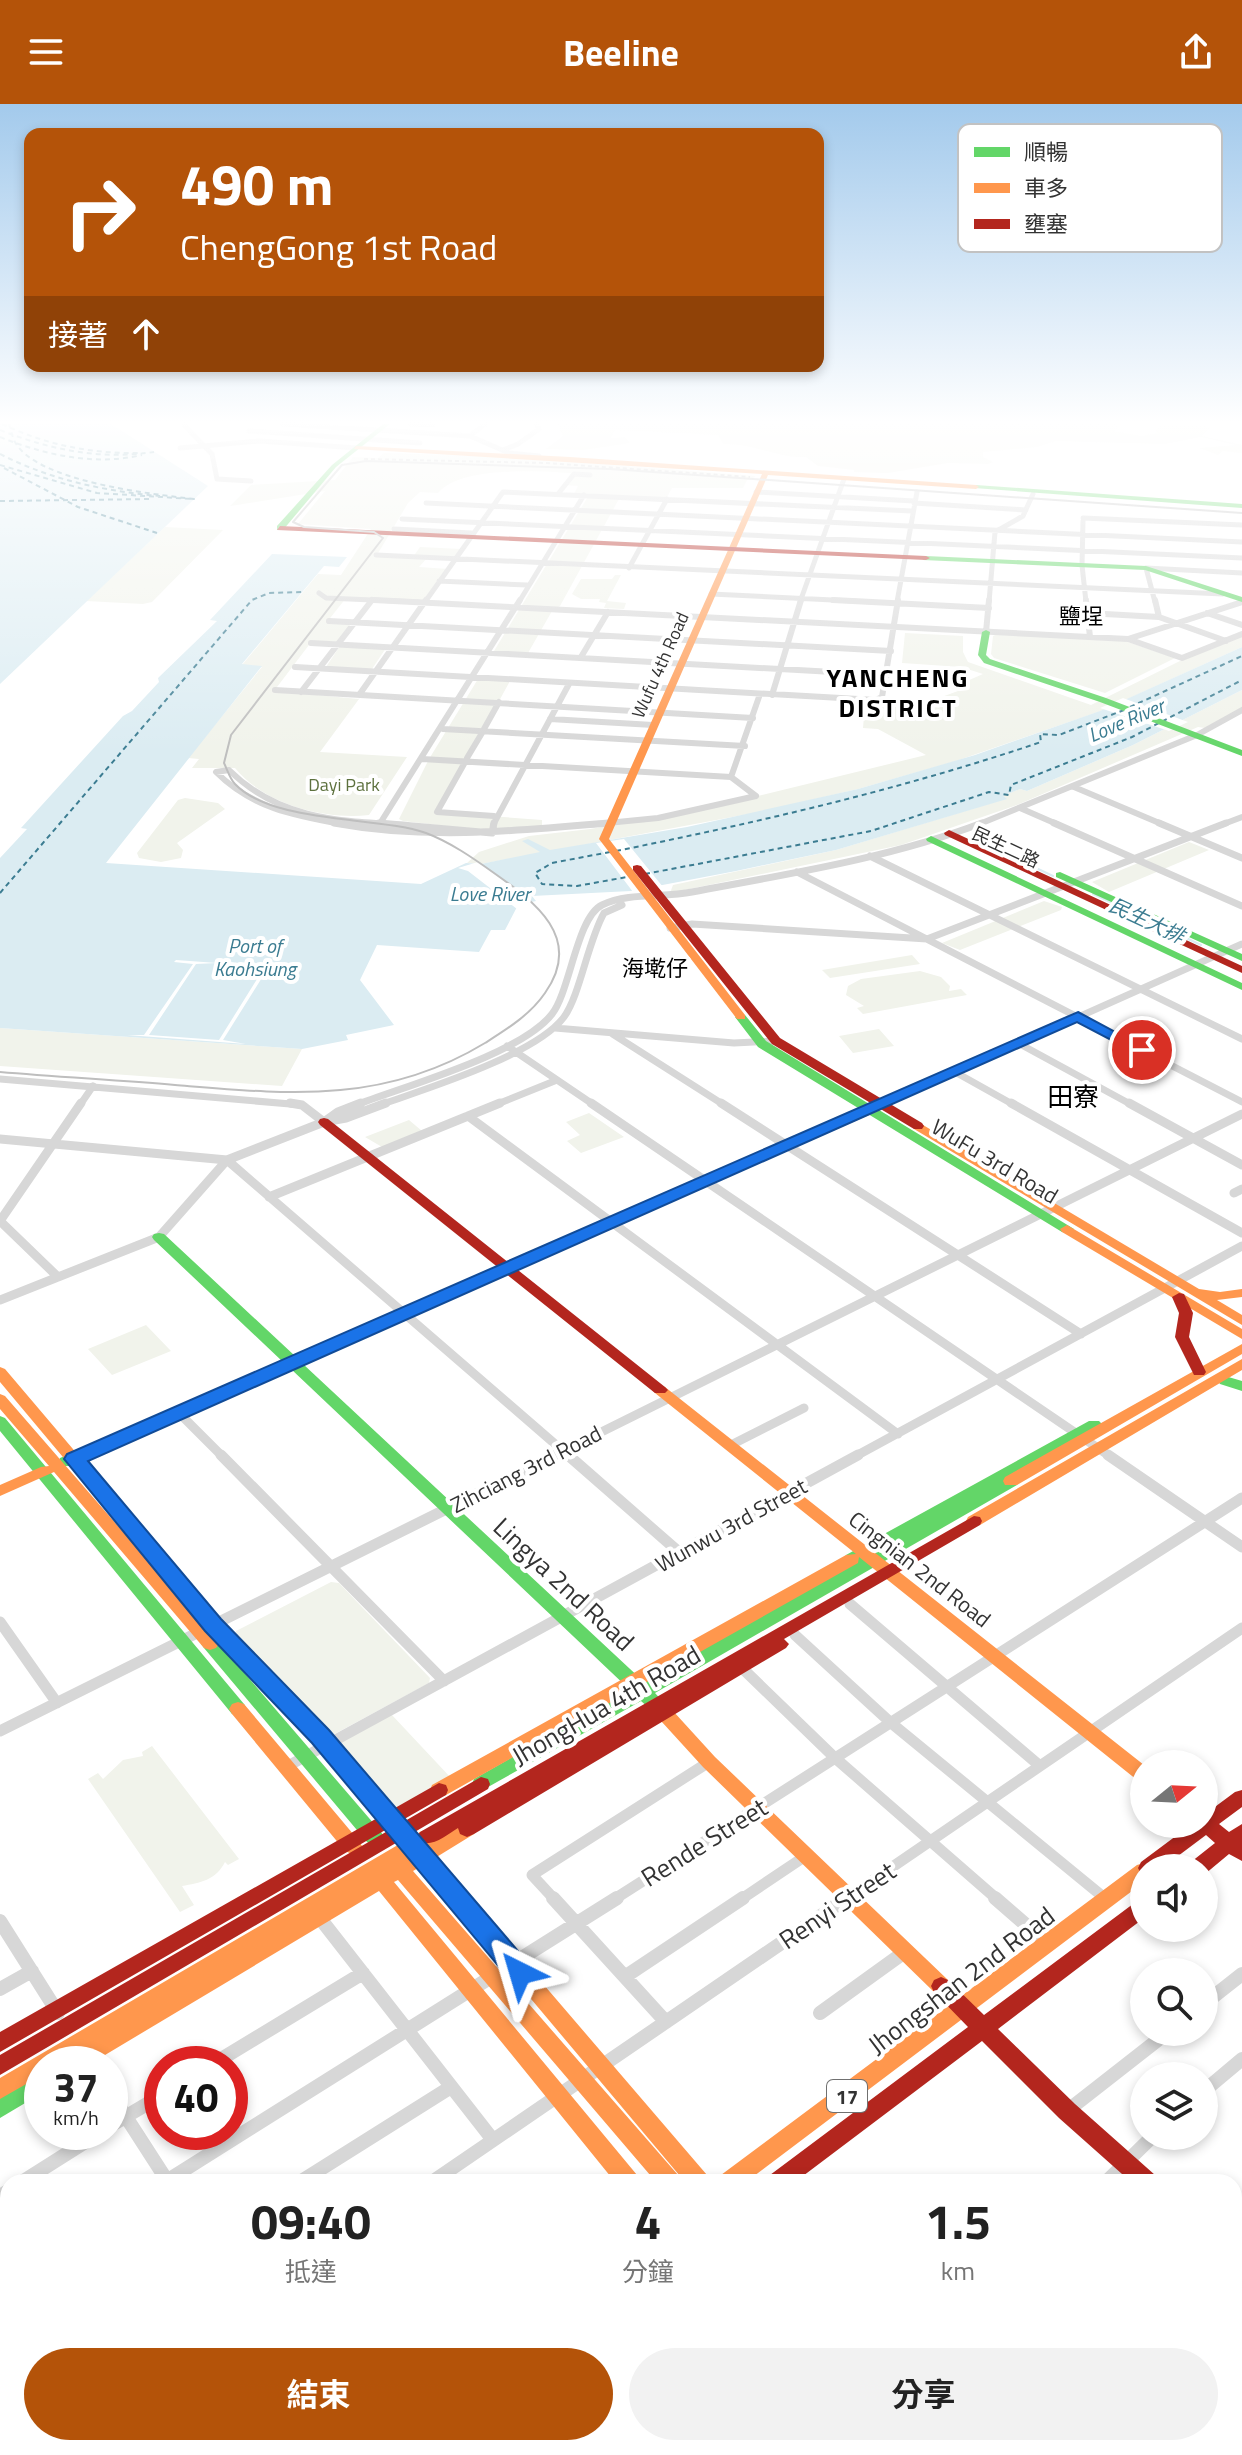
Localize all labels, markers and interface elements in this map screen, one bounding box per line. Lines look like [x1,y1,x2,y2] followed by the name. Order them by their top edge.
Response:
[563,25,679,80] text: Beeline
[24,30,68,74] icon: menu
[1174,30,1218,74] icon: share
[958,124,1222,252] legend
[1024,135,1068,169] text: 順暢
[180,142,333,227] text: 490 m
[48,160,152,264] icon: right
[1024,171,1068,205] text: 車多
[1024,207,1068,241] text: 壅塞
[180,219,497,274] text: ChengGong 1st Road
[48,312,108,358] text: 接著
[124,312,168,356] icon: ahead
[1059,599,1103,633] district label: 鹽埕
[625,608,695,722] street label: Wufu 4th Road
[827,658,969,727] district label: YANCHENG DISTRICT
[1083,689,1171,750] water label: Love River
[308,771,380,798] park label: Dayi Park
[968,820,1044,874] street label: 民生二路
[450,878,533,909] water label: Love River
[1104,889,1193,952] water label: 民生大排
[214,930,299,984] water label: Port of Kaohsiung
[622,951,688,985] district label: 海墘仔
[1108,1016,1176,1084] pin
[1120,1028,1164,1072] icon: arrive
[1047,1077,1099,1116] district label: 田寮
[925,1110,1065,1212] street label: WuFu 3rd Road
[445,1416,607,1522] street label: Zihciang 3rd Road
[649,1469,813,1581] street label: Wunwu 3rd Street
[842,1503,998,1635] street label: Cingnian 2nd Road
[485,1508,643,1660] street label: Lingya 2nd Road
[504,1635,708,1775] street label: JhongHua 4th Road
[1130,1750,1218,1838] north arrow
[1130,1750,1218,2150] map controls
[633,1788,775,1896] street label: Rende Street
[771,1851,903,1959] street label: Renyi Street
[1130,1854,1218,1942] button: sound
[859,1897,1063,2063] street label: Jhongshan 2nd Road
[478,1931,562,2015] position arrow
[1130,1958,1218,2046] button: search
[144,2046,248,2150] speed limit sign: 40
[54,2057,98,2118] text: 37
[1130,2062,1218,2150] button: layers
[827,2080,867,2112] road number: 17
[53,2102,99,2133] text: km/h
[251,2185,371,2258] text: 09:40
[634,2185,661,2258] text: 4
[925,2185,991,2258] text: 1.5
[941,2251,975,2290] text: km
[285,2252,337,2291] text: 抵達
[622,2252,674,2291] text: 分鐘
[24,2348,613,2440] button: 結束
[629,2348,1218,2440] button: 分享

